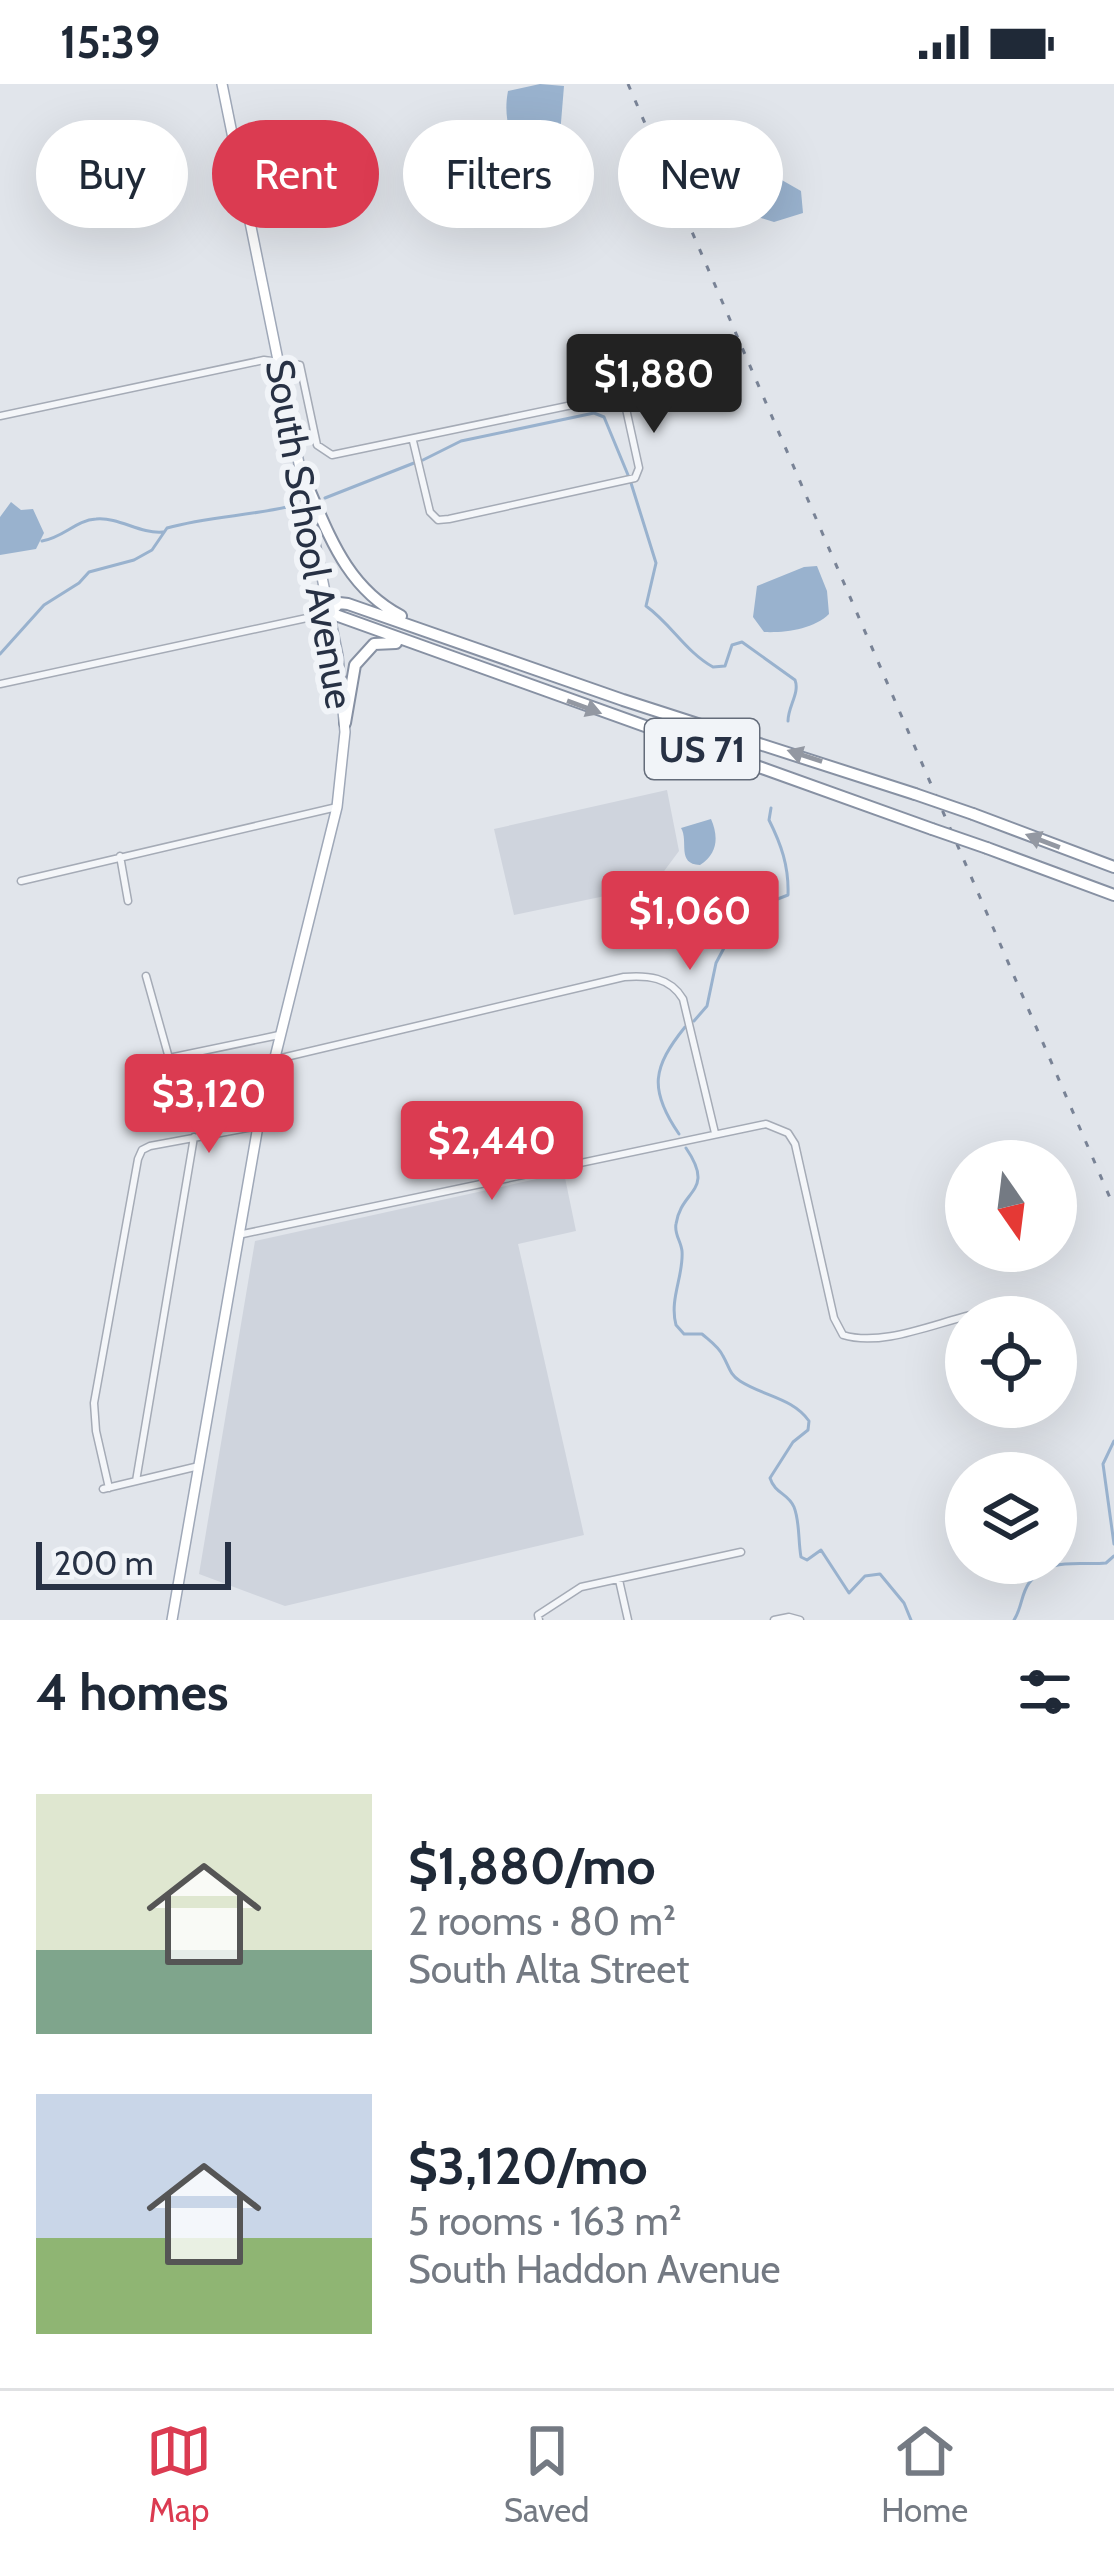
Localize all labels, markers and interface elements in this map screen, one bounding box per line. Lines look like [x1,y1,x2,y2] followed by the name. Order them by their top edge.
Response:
[60,15,160,69] text: 15:39
[36,120,188,228] chip: Buy
[212,120,379,228] chip: Rent
[403,120,594,228] chip: Filters
[618,120,783,228] chip: New
[556,334,752,436] pin: $1,880
[594,349,714,397] text: $1,880
[256,356,364,712] street label: South School Avenue
[566,699,602,717] one-way arrow
[645,719,759,779] road number: US 71
[786,745,823,764] one-way arrow
[1025,830,1061,849] one-way arrow
[592,871,788,973] pin: $1,060
[629,886,751,934] text: $1,060
[111,1054,307,1156] pin: $3,120
[152,1069,266,1117] text: $3,120
[394,1101,590,1203] pin: $2,440
[428,1116,556,1164] text: $2,440
[945,1140,1077,1272] north arrow
[945,1140,1077,1584] map controls
[945,1296,1077,1428] button: locate
[945,1452,1077,1584] button: layers
[36,1536,231,1589] scale bar
[54,1543,154,1583] text: 200 m
[1012,1659,1078,1725] icon: filters
[36,1661,228,1723] text: 4 homes
[408,1835,656,1897] text: $1,880/mo
[132,1842,276,1986] icon: home
[408,1897,676,1945] text: 2 rooms · 80 m²
[408,1945,689,1993] text: South Alta Street
[408,2135,648,2197] text: $3,120/mo
[132,2142,276,2286] icon: home
[408,2197,682,2245] text: 5 rooms · 163 m²
[408,2245,781,2293] text: South Haddon Avenue
[146,2418,212,2530] tab: Map
[504,2418,589,2530] tab: Saved
[881,2418,968,2530] tab: Home

